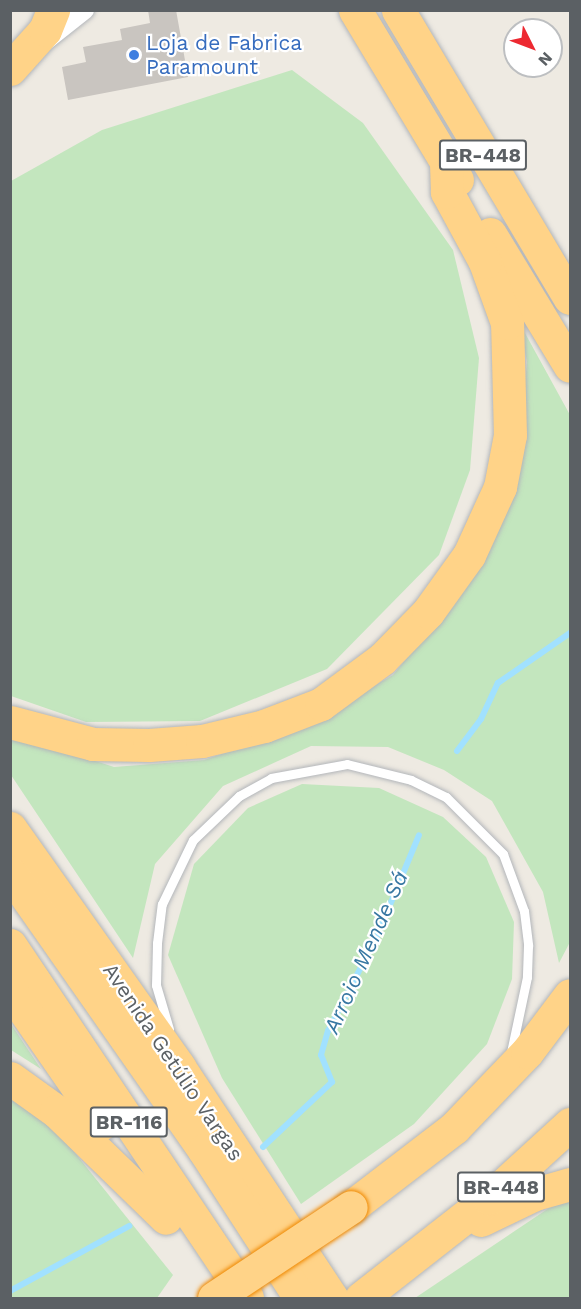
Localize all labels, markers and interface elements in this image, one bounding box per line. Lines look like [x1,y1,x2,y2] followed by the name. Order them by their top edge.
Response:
[503,18,563,78] north arrow
[146,30,303,80] place label: Loja de Fabrica Paramount
[127,48,141,62] marker: Loja de Fabrica Paramount
[534,48,556,70] text: N
[438,138,528,172] road number: BR-448
[318,867,414,1037] water label: Arroio Mende Sá
[97,958,249,1166] street label: Avenida Getúlio Vargas
[88,1105,170,1139] road number: BR-116
[456,1170,546,1204] road number: BR-448

